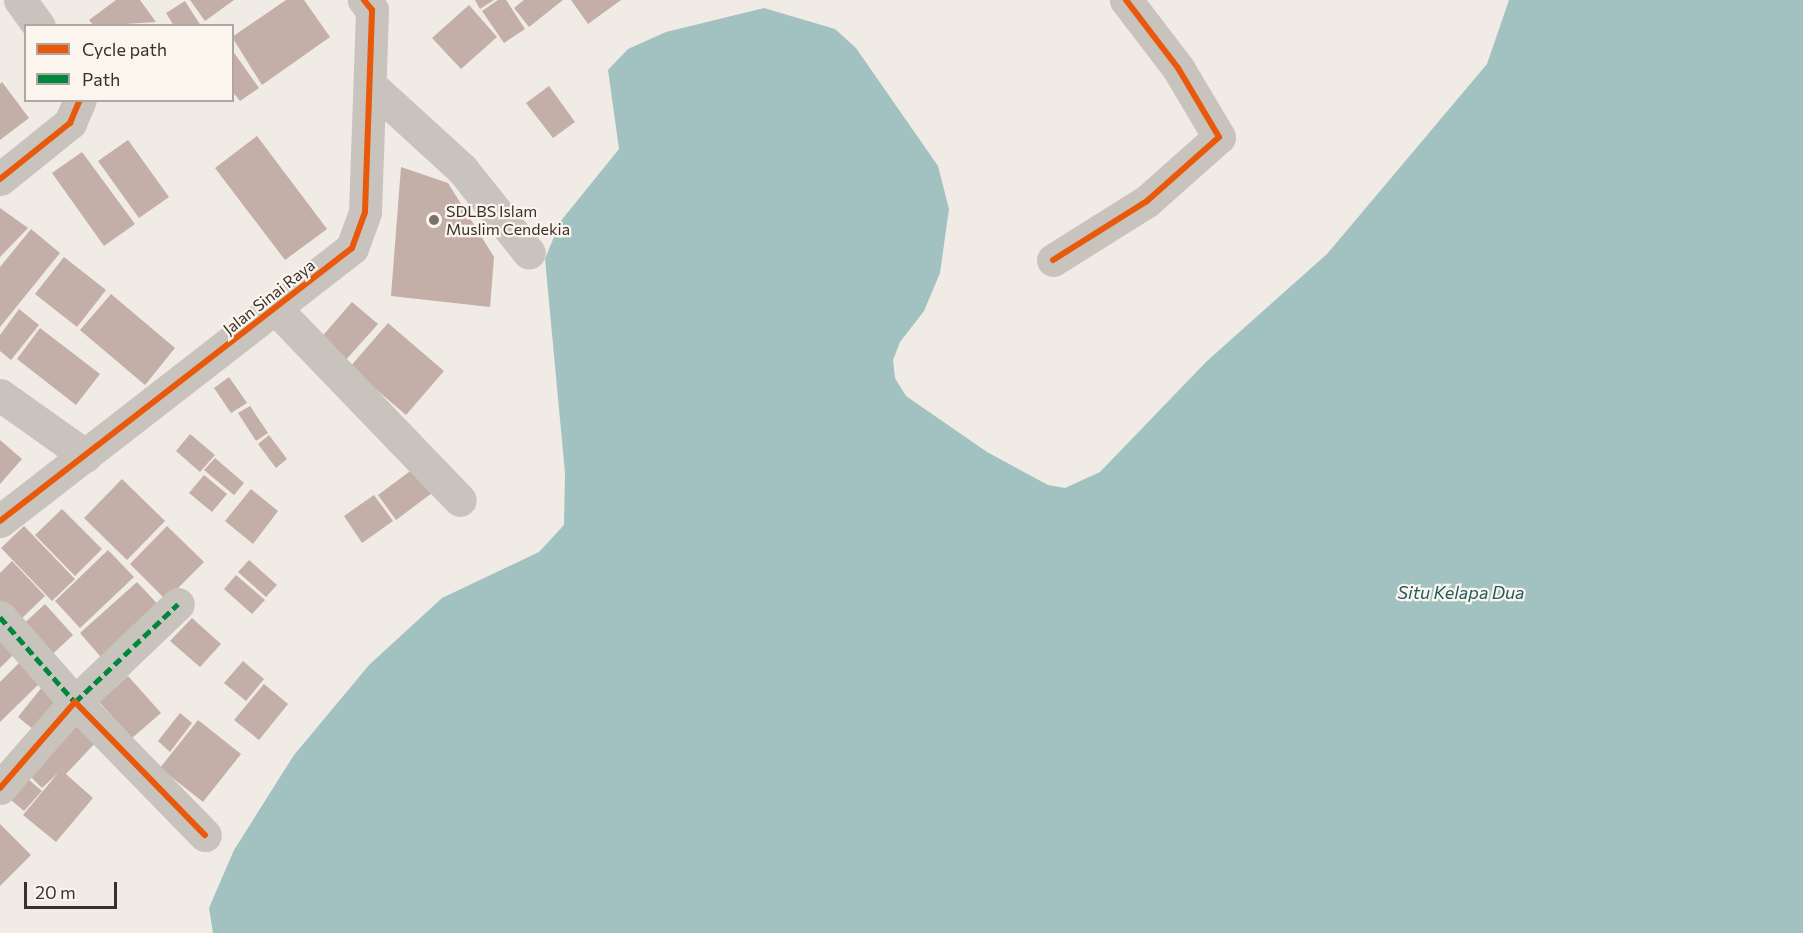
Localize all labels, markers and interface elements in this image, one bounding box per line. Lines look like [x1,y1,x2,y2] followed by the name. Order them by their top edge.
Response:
[24,24,234,102] legend
[82,38,167,60] text: Cycle path
[82,68,120,90] text: Path
[446,201,570,239] place label: SDLBS Islam Muslim Cendekia
[427,213,441,227] marker: SDLBS Islam Muslim Cendekia
[219,255,319,339] street label: Jalan Sinai Raya
[1398,581,1524,603] water label: Situ Kelapa Dua
[27,870,120,908] scale bar
[35,881,76,903] text: 20 m

